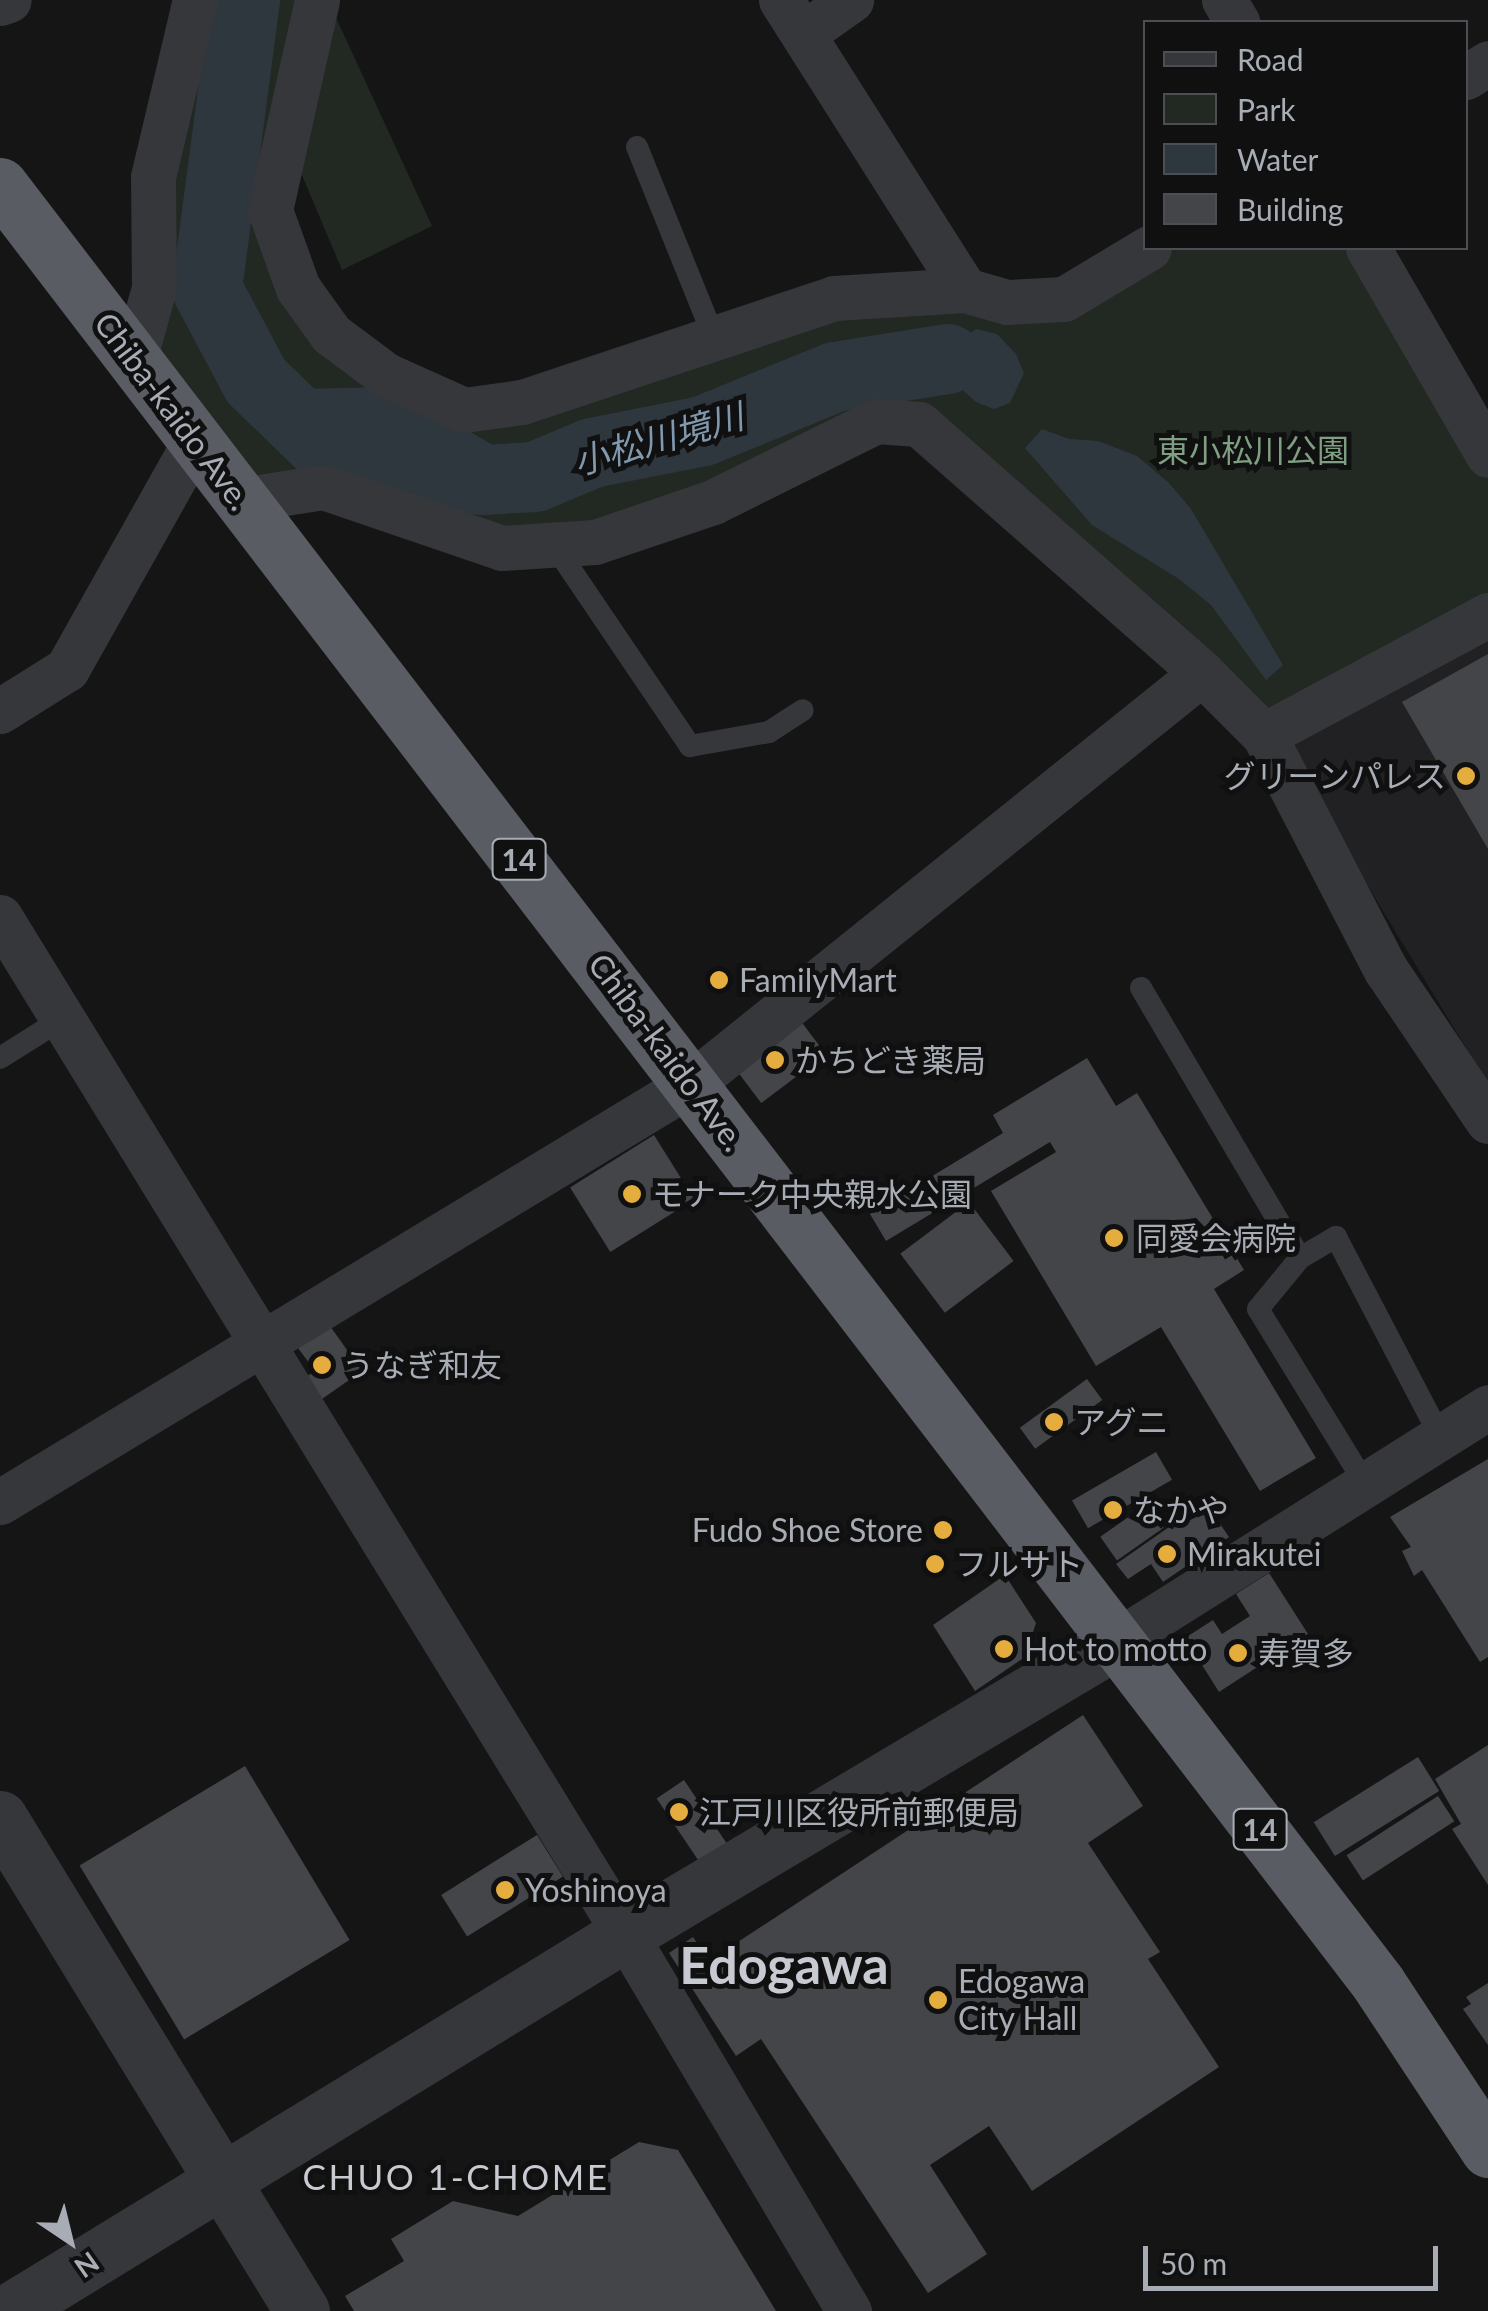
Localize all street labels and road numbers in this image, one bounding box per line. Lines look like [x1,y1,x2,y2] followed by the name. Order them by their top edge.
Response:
[86,305,260,517] street label: Chiba-kaido Ave.
[492,834,546,884] road number: 14
[580,946,754,1158] street label: Chiba-kaido Ave.
[1232,1804,1288,1854] road number: 14

